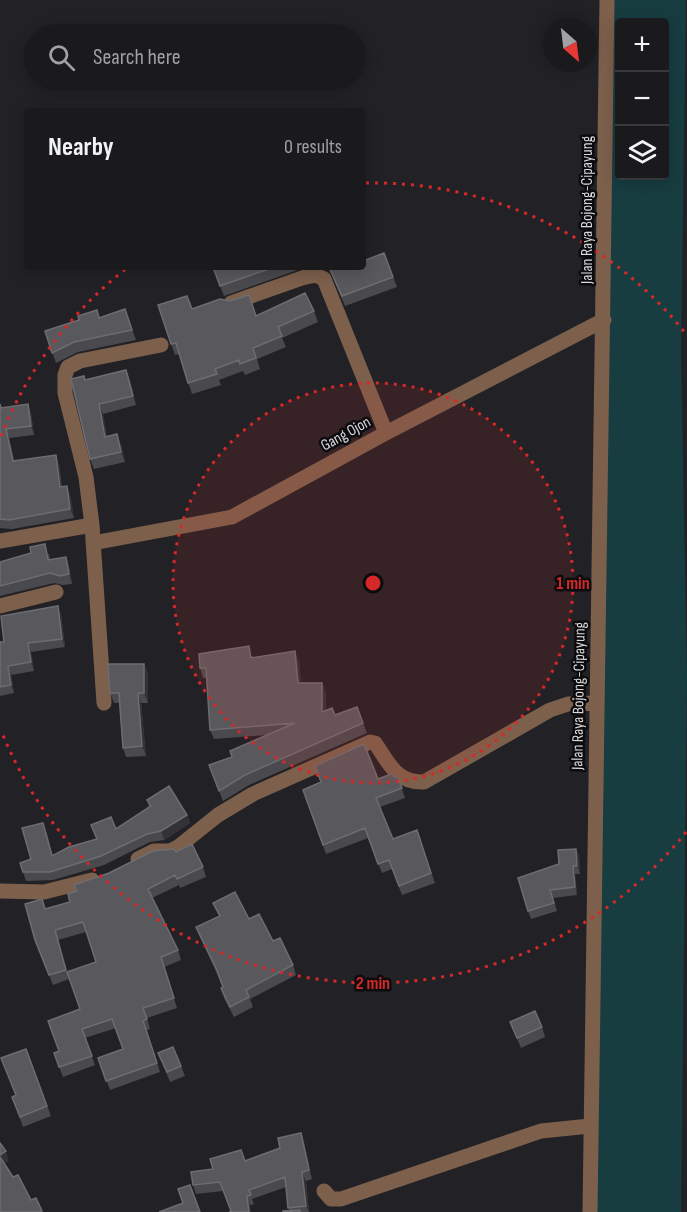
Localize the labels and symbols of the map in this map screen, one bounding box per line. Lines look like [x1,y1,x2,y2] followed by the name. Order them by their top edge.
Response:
[543,18,597,72] north arrow
[578,136,597,285] street label: Jalan Raya Bojong-Cipayung
[318,413,374,455] street label: Gang Ojon
[363,573,383,593] centre of rings
[556,573,590,594] text: 1 min
[568,622,590,771] street label: Jalan Raya Bojong-Cipayung
[356,973,390,994] text: 2 min

